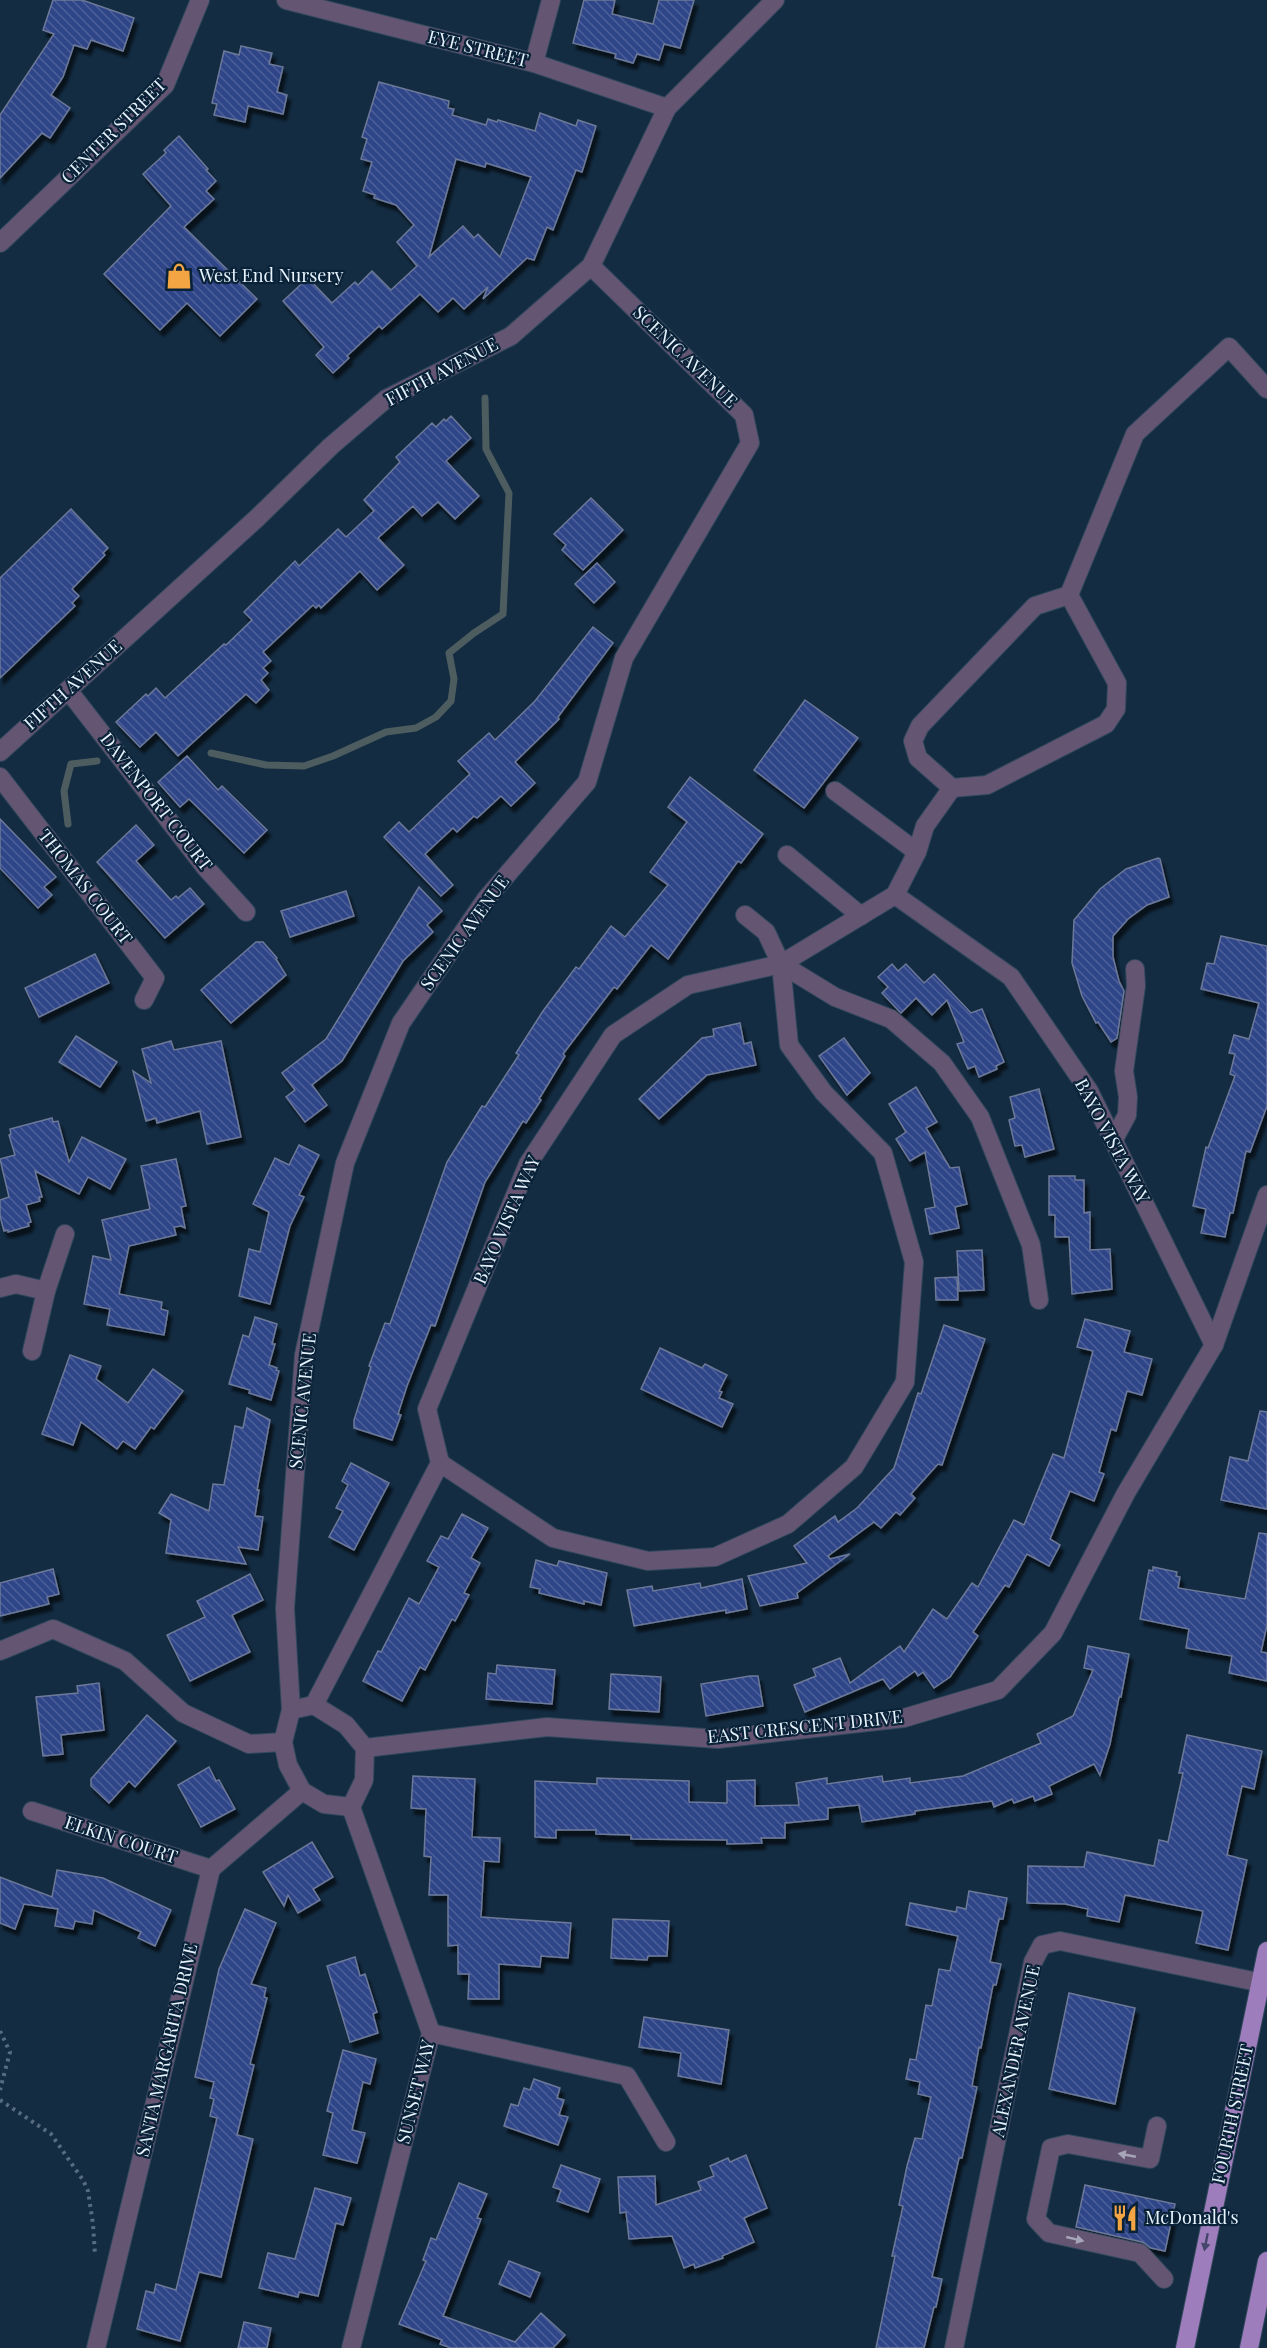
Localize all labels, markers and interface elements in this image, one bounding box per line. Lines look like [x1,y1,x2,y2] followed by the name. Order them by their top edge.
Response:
[426,24,531,72] street label: EYE STREET
[55,72,171,188] street label: CENTER STREET
[164,261,194,291] shop icon: West End Nursery
[198,263,344,287] place label: West End Nursery
[628,300,743,412] street label: SCENIC AVENUE
[381,331,502,411] street label: FIFTH AVENUE
[18,634,126,735] street label: FIFTH AVENUE
[95,727,218,875] street label: DAVENPORT COURT
[33,824,138,949] street label: THOMAS COURT
[414,870,514,995] street label: SCENIC AVENUE
[1070,1074,1156,1207] street label: BAYO VISTA WAY
[467,1151,545,1288] street label: BAYO VISTA WAY
[283,1332,321,1470] street label: SCENIC AVENUE
[706,1704,904,1748] street label: EAST CRESCENT DRIVE
[62,1810,181,1869] street label: ELKIN COURT
[130,1941,202,2159] street label: SANTA MARGARITA DRIVE
[985,1962,1045,2140] street label: ALEXANDER AVENUE
[391,2037,440,2146] street label: SUNSET WAY
[1206,2042,1259,2186] street label: FOURTH STREET
[1117,2150,1136,2159] one-way arrow
[1110,2203,1140,2233] restaurant icon: McDonald's
[1145,2205,1239,2229] place label: McDonald's
[1201,2233,1210,2252] one-way arrow
[1066,2234,1084,2244] one-way arrow

